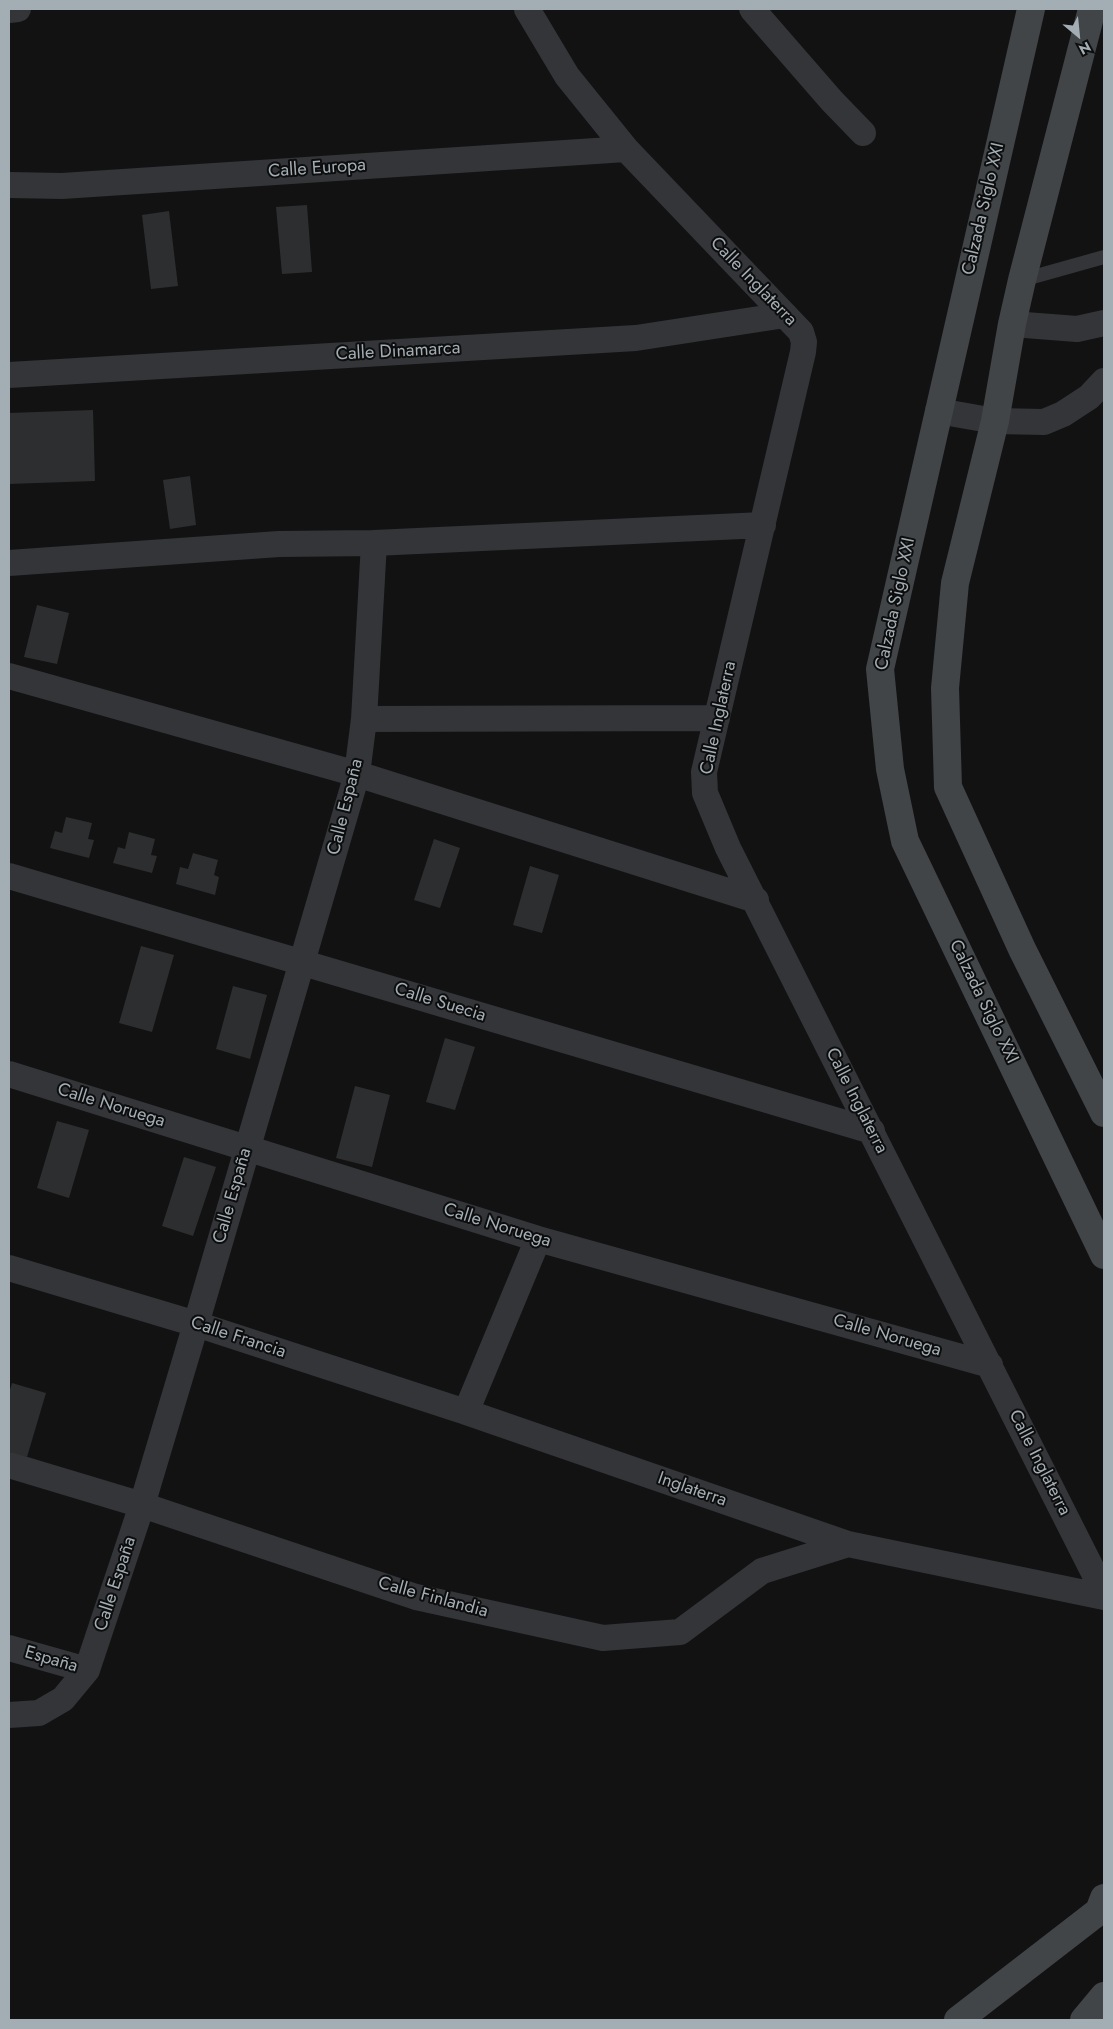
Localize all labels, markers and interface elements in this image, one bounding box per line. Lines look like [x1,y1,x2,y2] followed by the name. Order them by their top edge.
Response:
[1053,10,1103,60] north arrow
[1075,37,1095,60] text: N
[958,141,1010,277] street label: Calzada Siglo XXI
[267,155,367,183] street label: Calle Europa
[705,233,801,331] street label: Calle Inglaterra
[335,338,461,366] street label: Calle Dinamarca
[871,536,921,672] street label: Calzada Siglo XXI
[696,659,742,777] street label: Calle Inglaterra
[324,757,368,857] street label: Calle España
[944,937,1022,1067] street label: Calzada Siglo XXI
[392,979,488,1027] street label: Calle Suecia
[820,1045,892,1157] street label: Calle Inglaterra
[55,1079,167,1133] street label: Calle Noruega
[209,1146,257,1246] street label: Calle España
[441,1199,553,1253] street label: Calle Noruega
[830,1310,944,1362] street label: Calle Noruega
[188,1312,288,1364] street label: Calle Francia
[1003,1407,1075,1519] street label: Calle Inglaterra
[655,1468,729,1512] street label: Inglaterra
[91,1534,141,1634] street label: Calle España
[376,1573,490,1623] street label: Calle Finlandia
[22,1642,80,1678] street label: España

